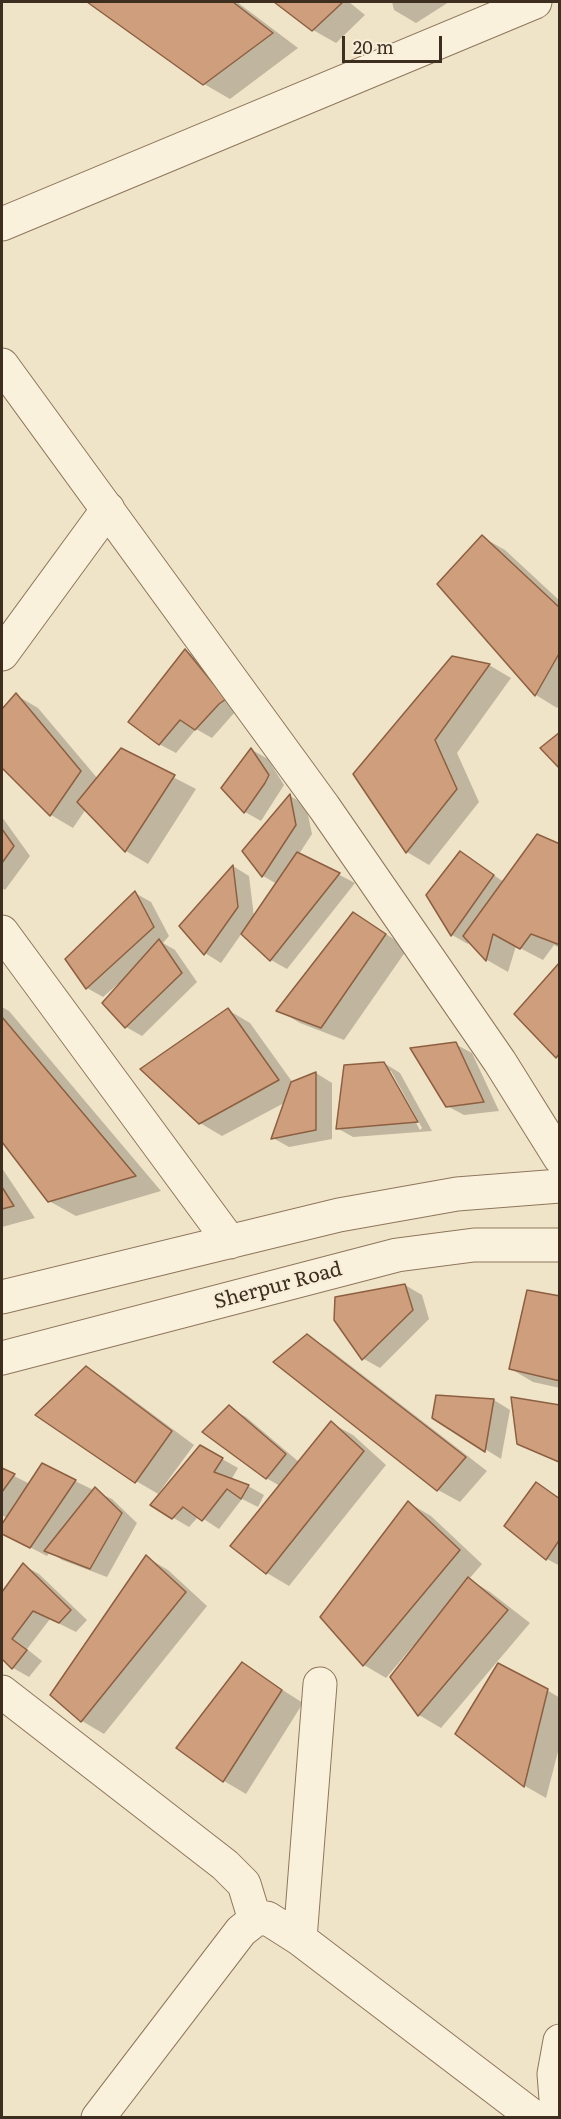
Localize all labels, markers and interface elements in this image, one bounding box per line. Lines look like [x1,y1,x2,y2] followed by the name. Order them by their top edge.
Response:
[345,24,446,62] scale bar
[353,33,394,60] text: 20 m
[211,1257,345,1315] street label: Sherpur Road

